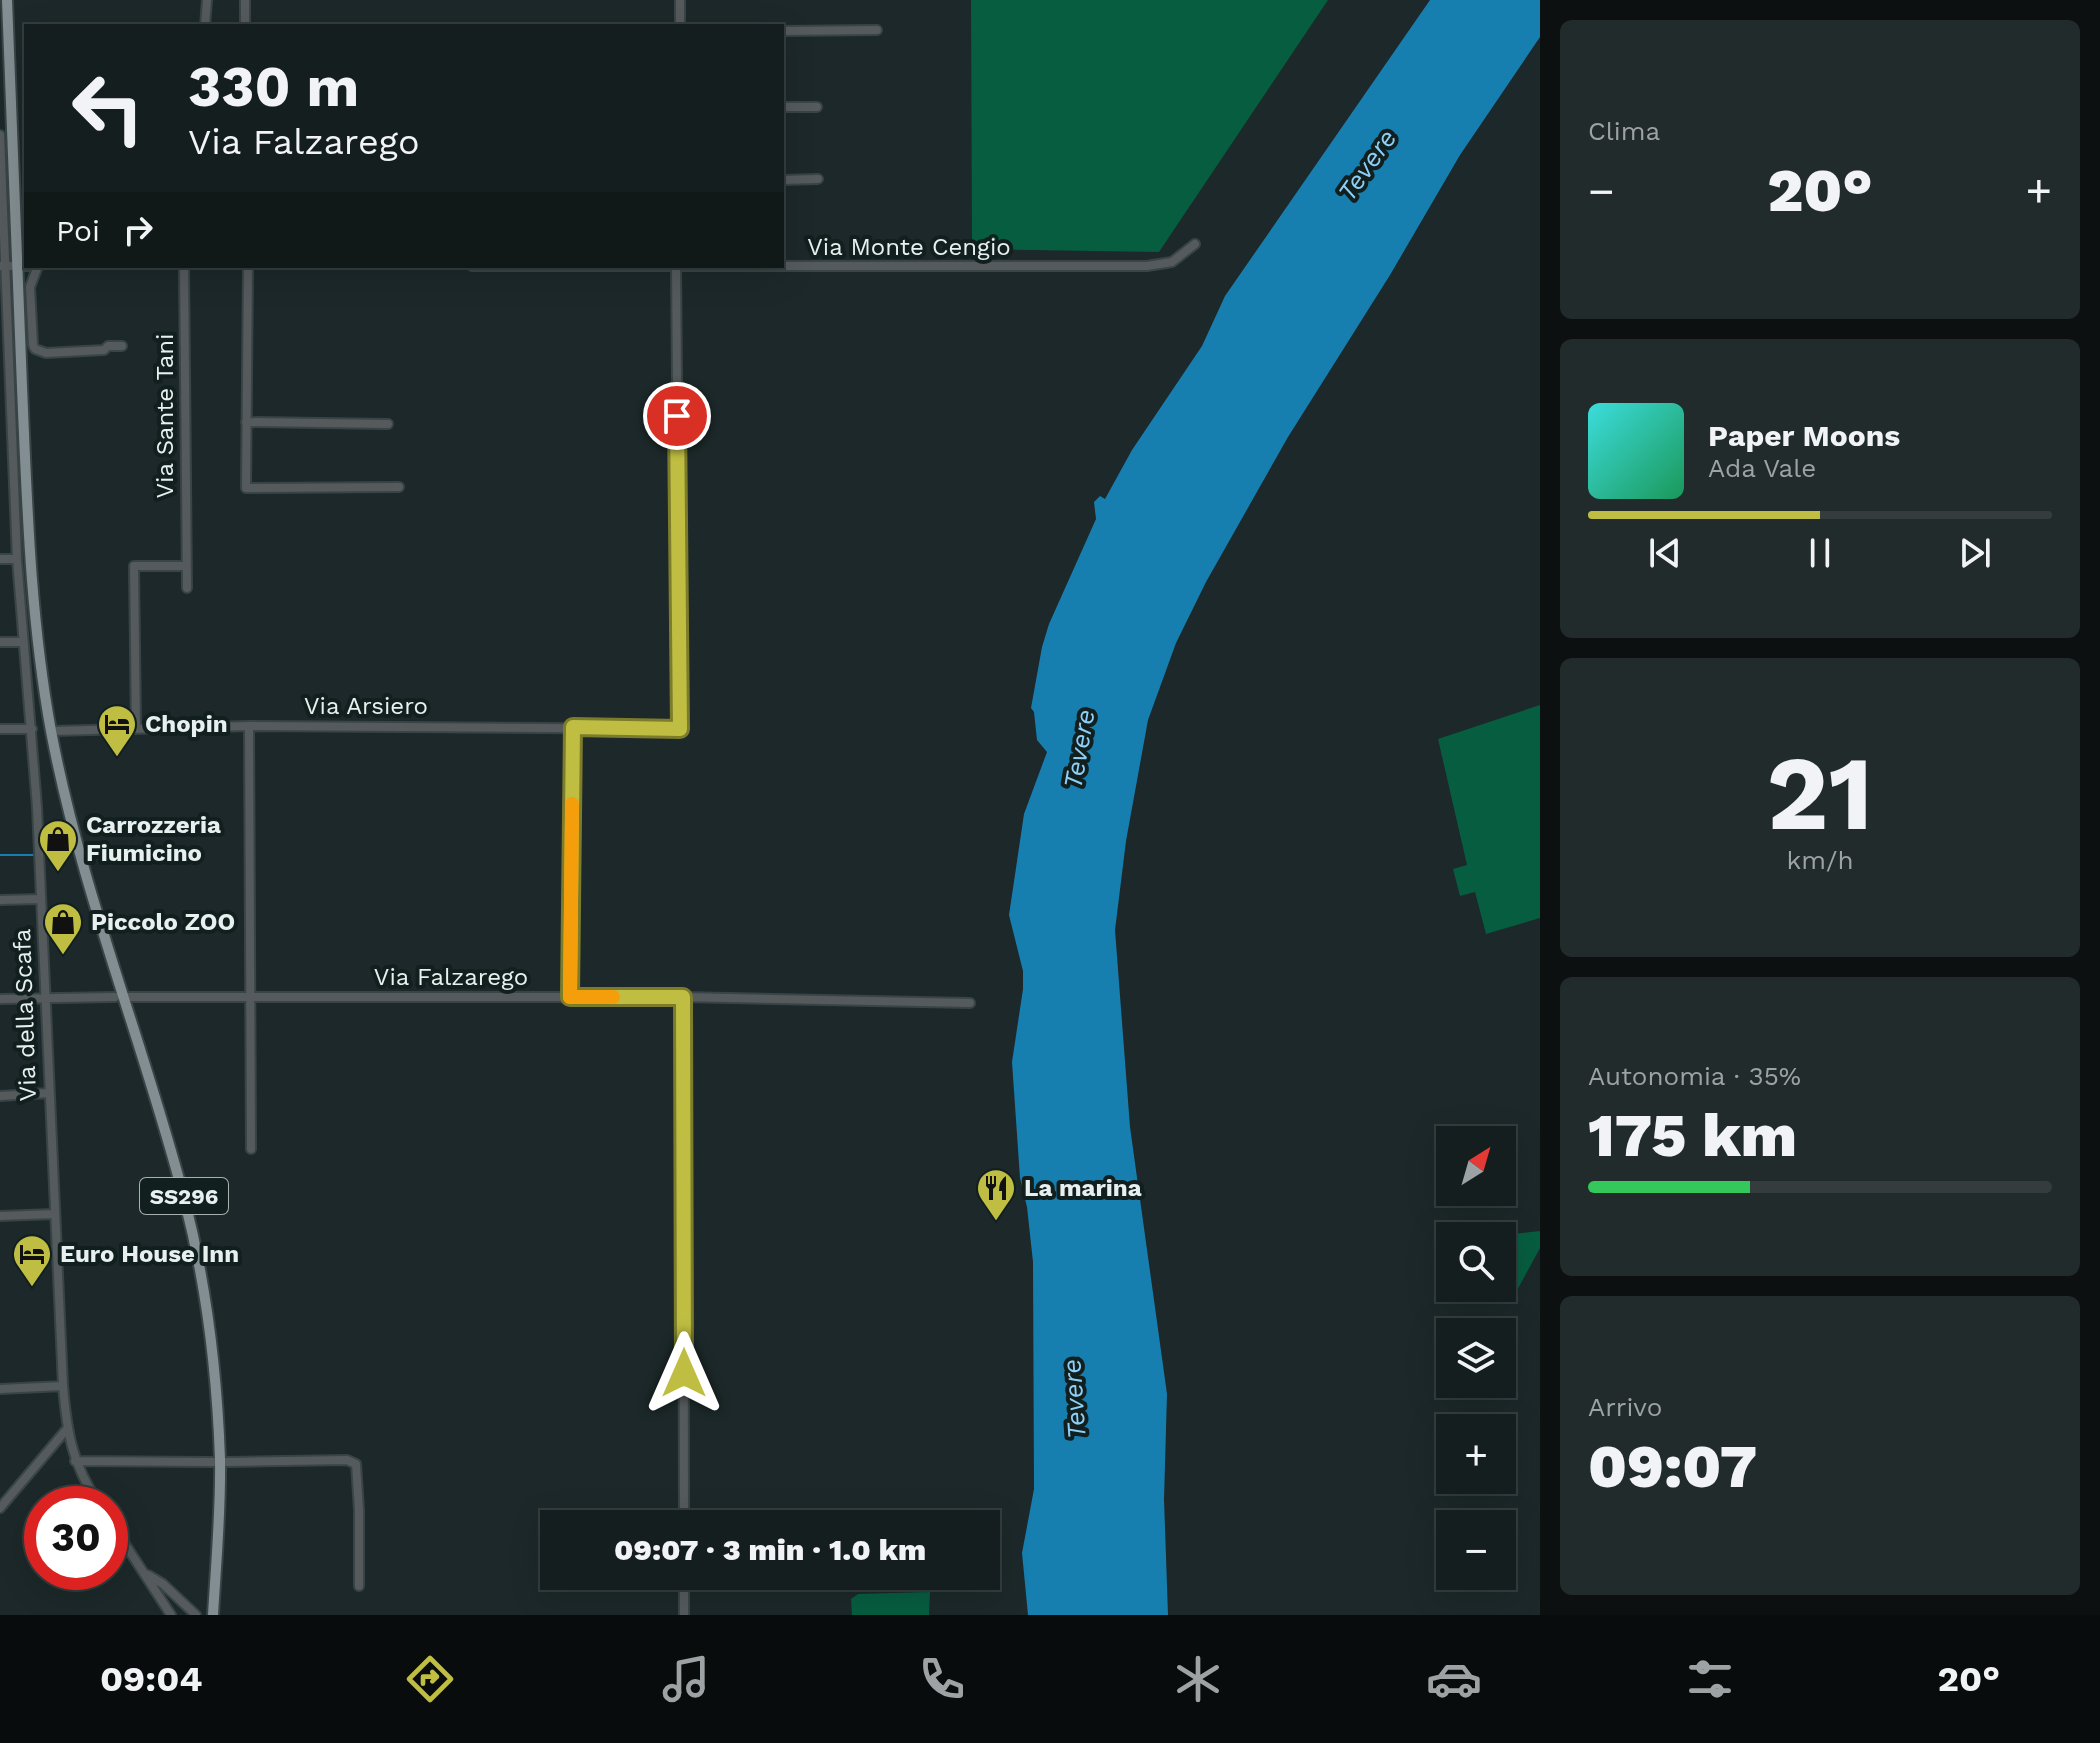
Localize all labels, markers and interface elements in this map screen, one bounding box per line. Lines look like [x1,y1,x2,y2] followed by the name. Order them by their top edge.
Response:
[188,54,359,120] text: 330 m
[56,56,160,160] icon: left
[1588,116,1660,146] text: Clima
[188,121,419,163] text: Via Falzarego
[1332,123,1402,207] water label: Tevere
[1767,155,1873,226] text: 20°
[1588,165,1615,217] text: −
[2025,165,2052,217] text: +
[116,208,160,252] icon: right
[56,213,100,248] text: Poi
[807,233,1011,261] street label: Via Monte Cengio
[151,334,179,498] street label: Via Sante Tani
[643,382,711,450] pin
[655,394,699,438] icon: arrive
[1708,418,1900,453] text: Paper Moons
[1708,453,1816,483] text: Ada Vale
[1643,531,1687,575] icon: previous
[1798,531,1842,575] icon: pause
[1953,531,1997,575] icon: next
[304,692,428,720] street label: Via Arsiero
[96,703,138,758] hotel icon: Chopin
[1057,707,1101,791] water label: Tevere
[145,710,228,738] place label: Chopin
[1767,732,1873,854] text: 21
[86,811,221,867] place label: Carrozzeria Fiumicino
[37,818,79,873] shop icon: Carrozzeria Fiumicino
[1787,845,1853,875] text: km/h
[42,901,84,956] shop icon: Piccolo ZOO
[91,908,235,936] place label: Piccolo ZOO
[8,928,42,1102] street label: Via della Scafa
[374,963,528,991] street label: Via Falzarego
[1588,1061,1801,1091] text: Autonomia · 35%
[1588,1100,1797,1171] text: 175 km
[1436,1126,1516,1206] north arrow
[1436,1126,1516,1590] map controls
[975,1167,1017,1222] restaurant icon: La marina
[1024,1174,1142,1202] place label: La marina
[140,1178,228,1214] road number: SS296
[1436,1222,1516,1302] button: search
[11,1233,53,1288] hotel icon: Euro House Inn
[60,1240,239,1268] place label: Euro House Inn
[1436,1318,1516,1398] button: layers
[642,1331,726,1415] position arrow
[1056,1358,1092,1440] water label: Tevere
[1588,1392,1662,1422] text: Arrivo
[1436,1414,1516,1494] button: +
[1588,1431,1757,1502] text: 09:07
[24,1486,128,1590] speed limit sign: 30
[1436,1510,1516,1590] button: −
[614,1532,926,1567] text: 09:07 · 3 min · 1.0 km
[402,1651,458,1707] icon: directions
[658,1651,714,1707] icon: music
[914,1651,970,1707] icon: phone
[1170,1651,1226,1707] icon: climate
[1426,1651,1482,1707] icon: car
[1682,1651,1738,1707] icon: filters
[100,1658,203,1700] text: 09:04
[1938,1658,2000,1700] text: 20°

